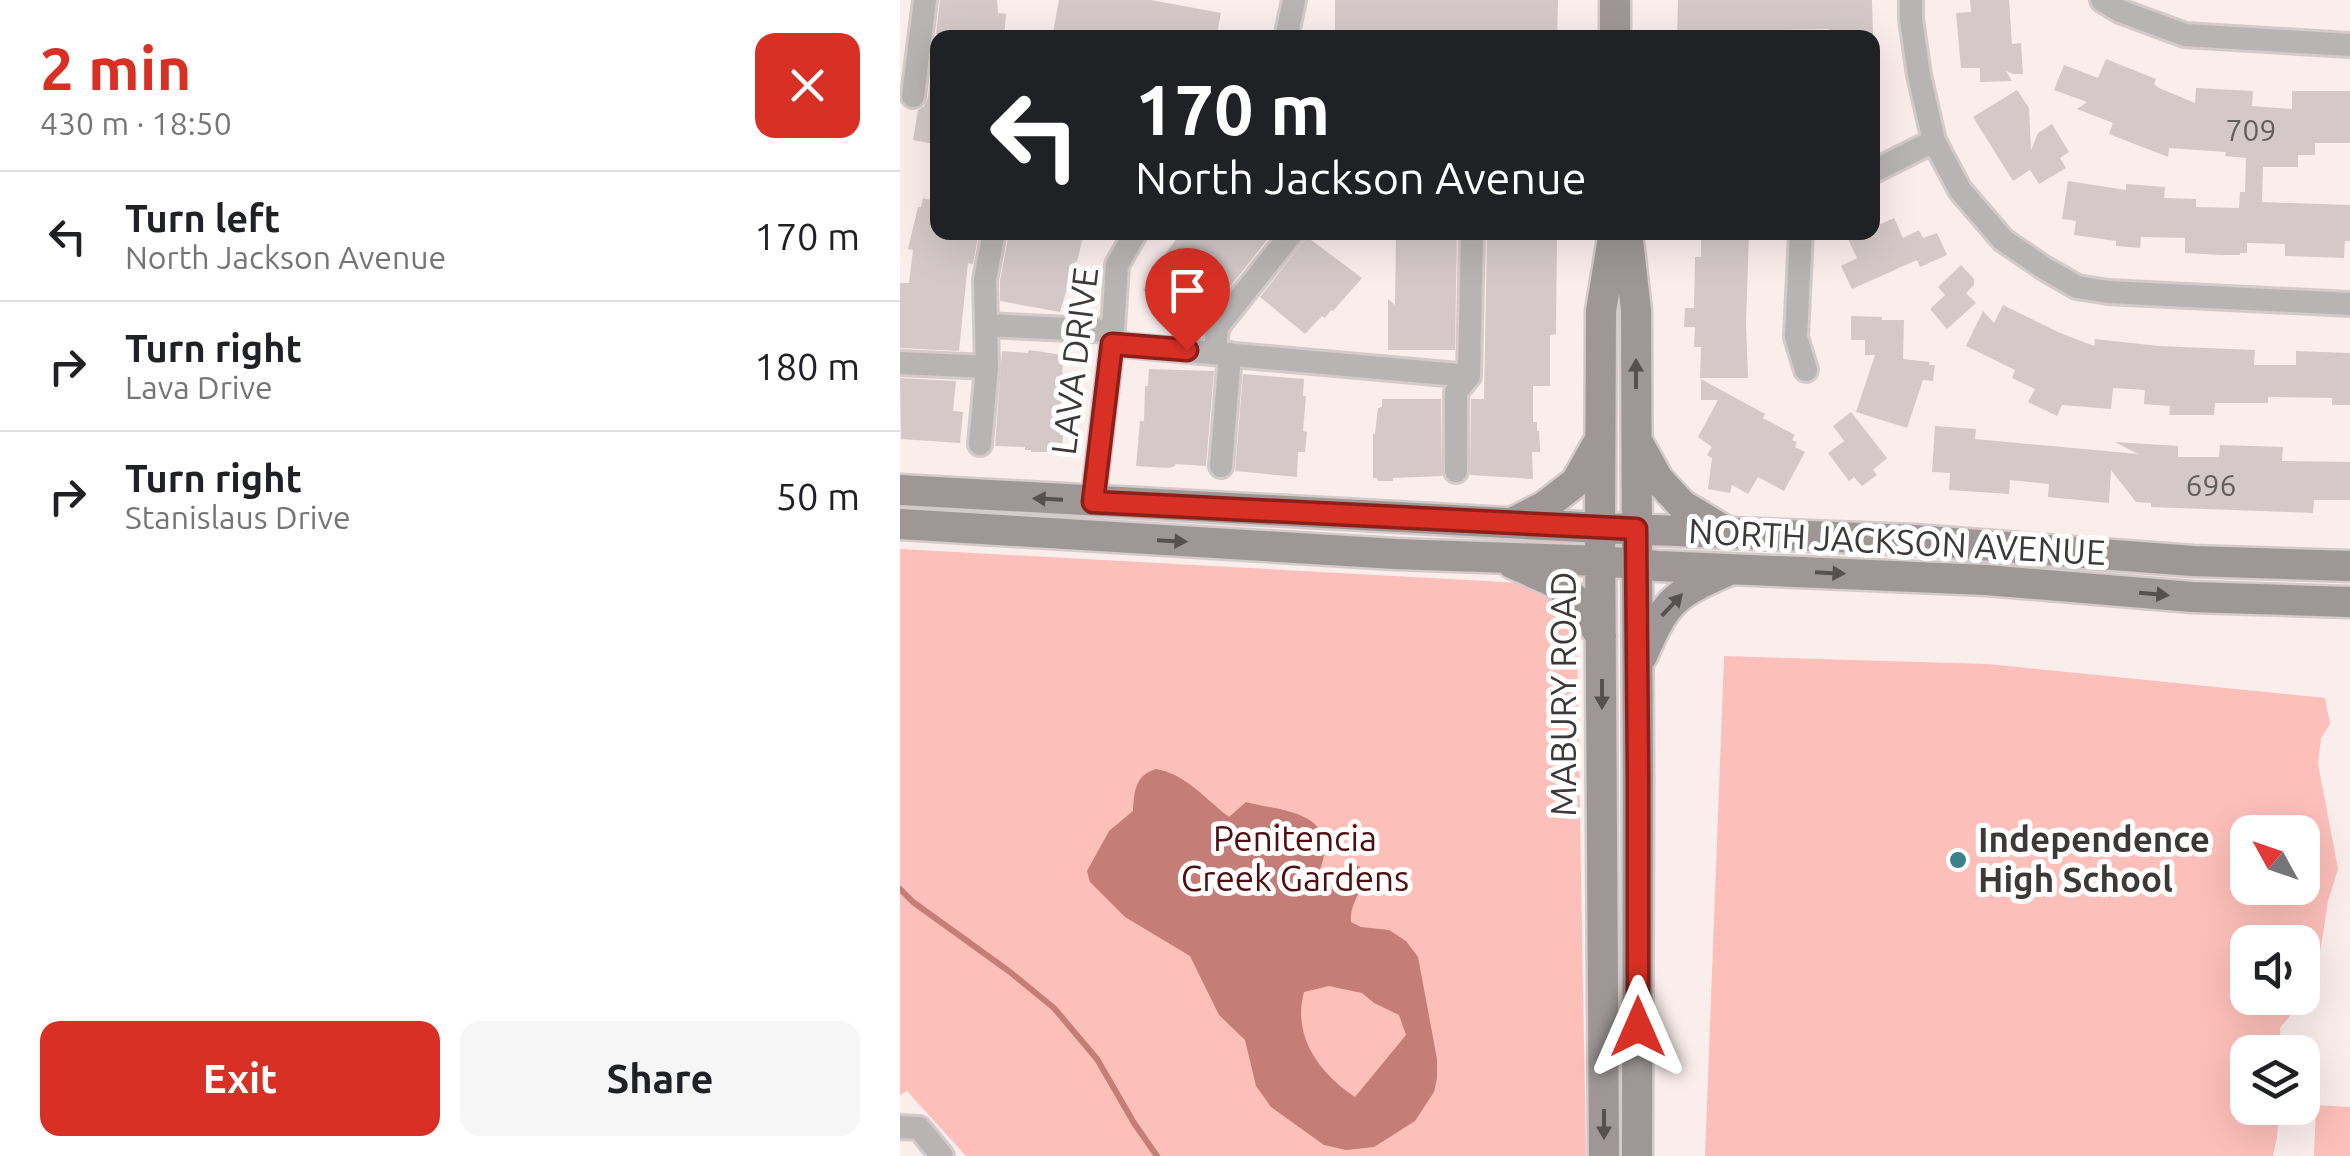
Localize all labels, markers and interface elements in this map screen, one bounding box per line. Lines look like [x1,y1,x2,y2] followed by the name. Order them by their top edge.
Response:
[755,33,860,138] button: close
[40,34,192,101] text: 2 min
[970,70,1100,200] icon: left
[1135,70,1330,148] text: 170 m
[40,105,232,141] text: 430 m · 18:50
[2226,113,2276,147] house number: 709
[1135,152,1587,203] text: North Jackson Avenue
[125,197,280,239] text: Turn left
[40,209,95,264] icon: left
[754,215,860,257] text: 170 m
[125,239,446,275] text: North Jackson Avenue
[1145,248,1230,351] pin
[1160,263,1215,318] icon: arrive
[1043,265,1105,457] street label: LAVA DRIVE
[125,327,302,369] text: Turn right
[40,339,95,394] icon: right
[754,345,860,387] text: 180 m
[1628,358,1644,390] one-way arrow
[125,369,273,405] text: Lava Drive
[125,457,302,499] text: Turn right
[2186,468,2236,502] house number: 696
[40,469,95,524] icon: right
[776,475,860,517] text: 50 m
[1032,491,1063,507] one-way arrow
[125,499,351,535] text: Stanislaus Drive
[1687,510,2107,572] street label: NORTH JACKSON AVENUE
[1157,533,1188,549] one-way arrow
[1814,565,1846,581] one-way arrow
[1543,571,1583,817] street label: MABURY ROAD
[2138,587,2170,603] one-way arrow
[1660,594,1683,618] one-way arrow
[1594,678,1610,710] one-way arrow
[2230,815,2320,905] north arrow
[2230,815,2320,1125] map controls
[1181,818,1409,898] park label: Penitencia Creek Gardens
[1978,819,2210,899] place label: Independence High School
[1947,849,1969,871] marker: Independence High School
[2230,925,2320,1015] button: sound
[1586,975,1690,1079] position arrow
[40,1021,440,1136] button: Exit
[460,1021,860,1136] button: Share
[2230,1035,2320,1125] button: layers
[1596,1108,1612,1140] one-way arrow

